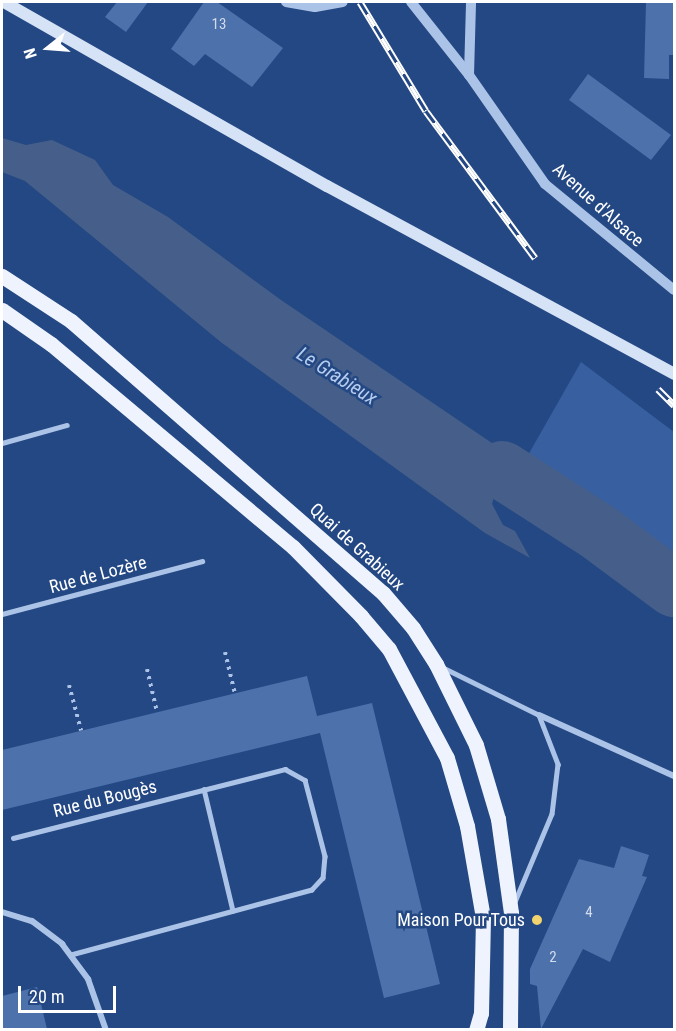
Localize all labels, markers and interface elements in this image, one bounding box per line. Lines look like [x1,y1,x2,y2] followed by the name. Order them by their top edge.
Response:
[212,16,226,34] house number: 13
[18,18,78,78] north arrow
[20,46,41,61] text: N
[548,158,648,252] street label: Avenue d'Alsace
[292,342,382,410] water label: Le Grabieux
[305,499,409,595] street label: Quai de Grabieux
[47,552,149,598] street label: Rue de Lozère
[51,776,159,822] street label: Rue du Bougès
[585,904,593,922] house number: 4
[397,909,525,931] place label: Maison Pour Tous
[530,913,544,927] marker: Maison Pour Tous
[549,949,557,967] house number: 2
[21,974,118,1012] scale bar
[29,986,64,1007] text: 20 m

